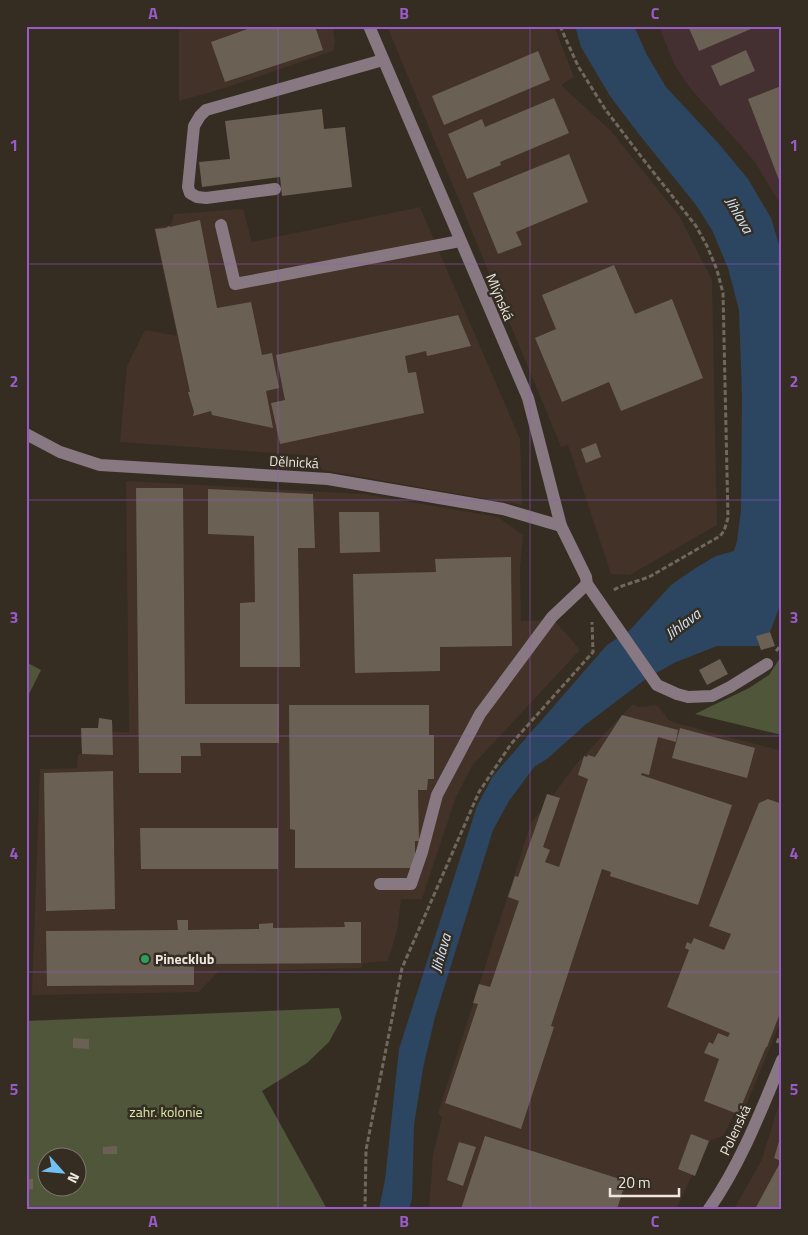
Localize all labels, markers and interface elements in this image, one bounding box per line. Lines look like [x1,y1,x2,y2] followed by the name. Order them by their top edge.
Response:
[148,1,158,25] text: A
[399,1,409,25] text: B
[651,1,660,25] text: C
[10,133,18,157] text: 1
[790,133,798,157] text: 1
[720,192,760,239] water label: Jihlava
[481,270,520,324] street label: Mlýnská
[10,369,18,393] text: 2
[790,369,798,393] text: 2
[269,450,319,473] street label: Dělnická
[660,602,707,645] water label: Jihlava
[10,605,18,629] text: 3
[790,605,798,629] text: 3
[10,841,19,865] text: 4
[790,841,799,865] text: 4
[424,929,457,975] water label: Jihlava
[155,948,215,969] place label: Pinecklub
[139,953,151,965] marker: Pinecklub
[10,1077,19,1101] text: 5
[790,1077,799,1101] text: 5
[129,1101,203,1122] park label: zahr. kolonie
[714,1101,755,1159] street label: Polenská
[38,1148,88,1198] north arrow
[610,1165,679,1197] scale bar
[62,1169,86,1187] text: N
[618,1171,651,1194] text: 20 m
[148,1209,158,1233] text: A
[399,1209,409,1233] text: B
[651,1209,660,1233] text: C

